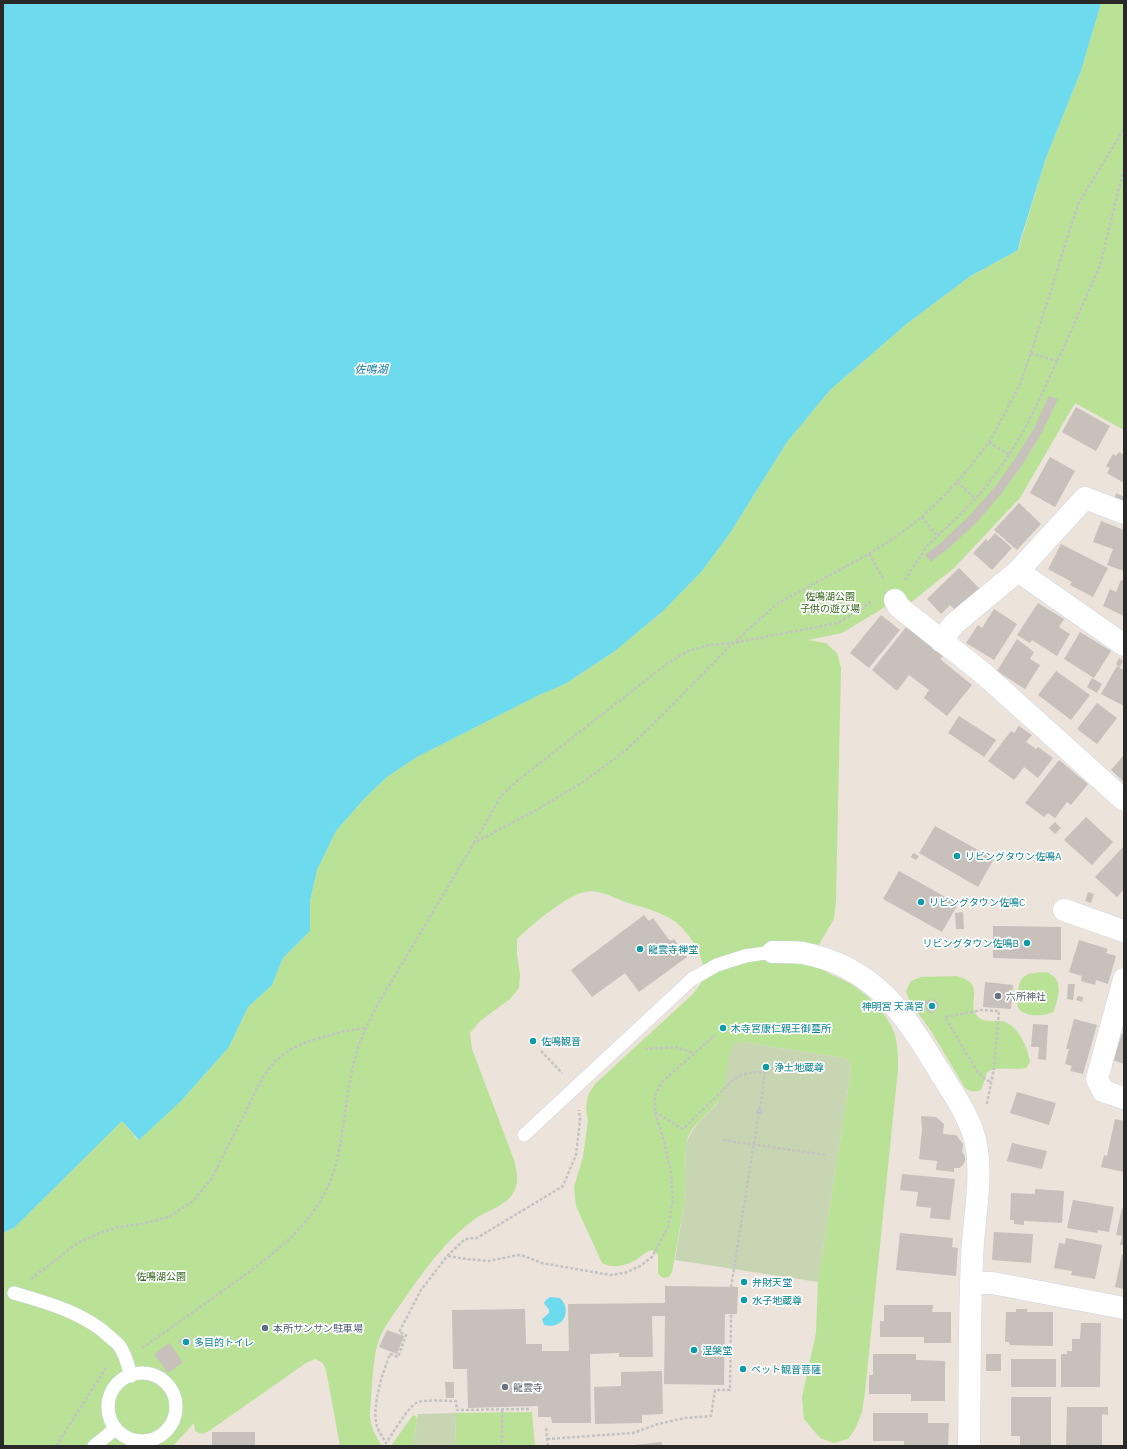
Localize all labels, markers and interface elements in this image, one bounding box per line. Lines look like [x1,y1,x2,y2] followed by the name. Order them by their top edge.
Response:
[355,362,389,376] water label: 佐鳴湖
[800,590,860,615] park label: 佐鳴湖公園 子供の遊び場
[965,850,1062,863] place label: リビングタウン佐鳴A
[952,851,962,861] marker: リビングタウン佐鳴A
[929,896,1025,909] place label: リビングタウン佐鳴C
[916,897,926,907] marker: リビングタウン佐鳴C
[922,937,1019,950] place label: リビングタウン佐鳴B
[1022,938,1032,948] marker: リビングタウン佐鳴B
[648,943,698,956] place label: 龍雲寺禅堂
[635,944,645,954] marker: 龍雲寺禅堂
[1006,990,1046,1003] place label: 六所神社
[993,991,1003,1001] marker: 六所神社
[862,1000,924,1013] place label: 神明宮 天満宮
[927,1001,937,1011] marker: 神明宮 天満宮
[731,1022,831,1035] place label: 木寺宮康仁親王御墓所
[718,1023,728,1033] marker: 木寺宮康仁親王御墓所
[541,1035,581,1048] place label: 佐鳴観音
[528,1036,538,1046] marker: 佐鳴観音
[774,1061,824,1074] place label: 浄土地蔵尊
[761,1062,771,1072] marker: 浄土地蔵尊
[136,1270,186,1283] park label: 佐鳴湖公園
[752,1276,792,1289] place label: 弁財天堂
[739,1277,749,1287] marker: 弁財天堂
[752,1294,802,1307] place label: 水子地蔵尊
[739,1295,749,1305] marker: 水子地蔵尊
[273,1322,363,1335] place label: 本所サンサン駐車場
[260,1323,270,1333] marker: 本所サンサン駐車場
[194,1336,254,1349] place label: 多目的トイレ
[181,1337,191,1347] marker: 多目的トイレ
[702,1344,732,1357] place label: 涅槃堂
[689,1345,699,1355] marker: 涅槃堂
[751,1363,821,1376] place label: ペット観音菩薩
[738,1364,748,1374] marker: ペット観音菩薩
[513,1381,543,1394] place label: 龍雲寺
[500,1382,510,1392] marker: 龍雲寺

